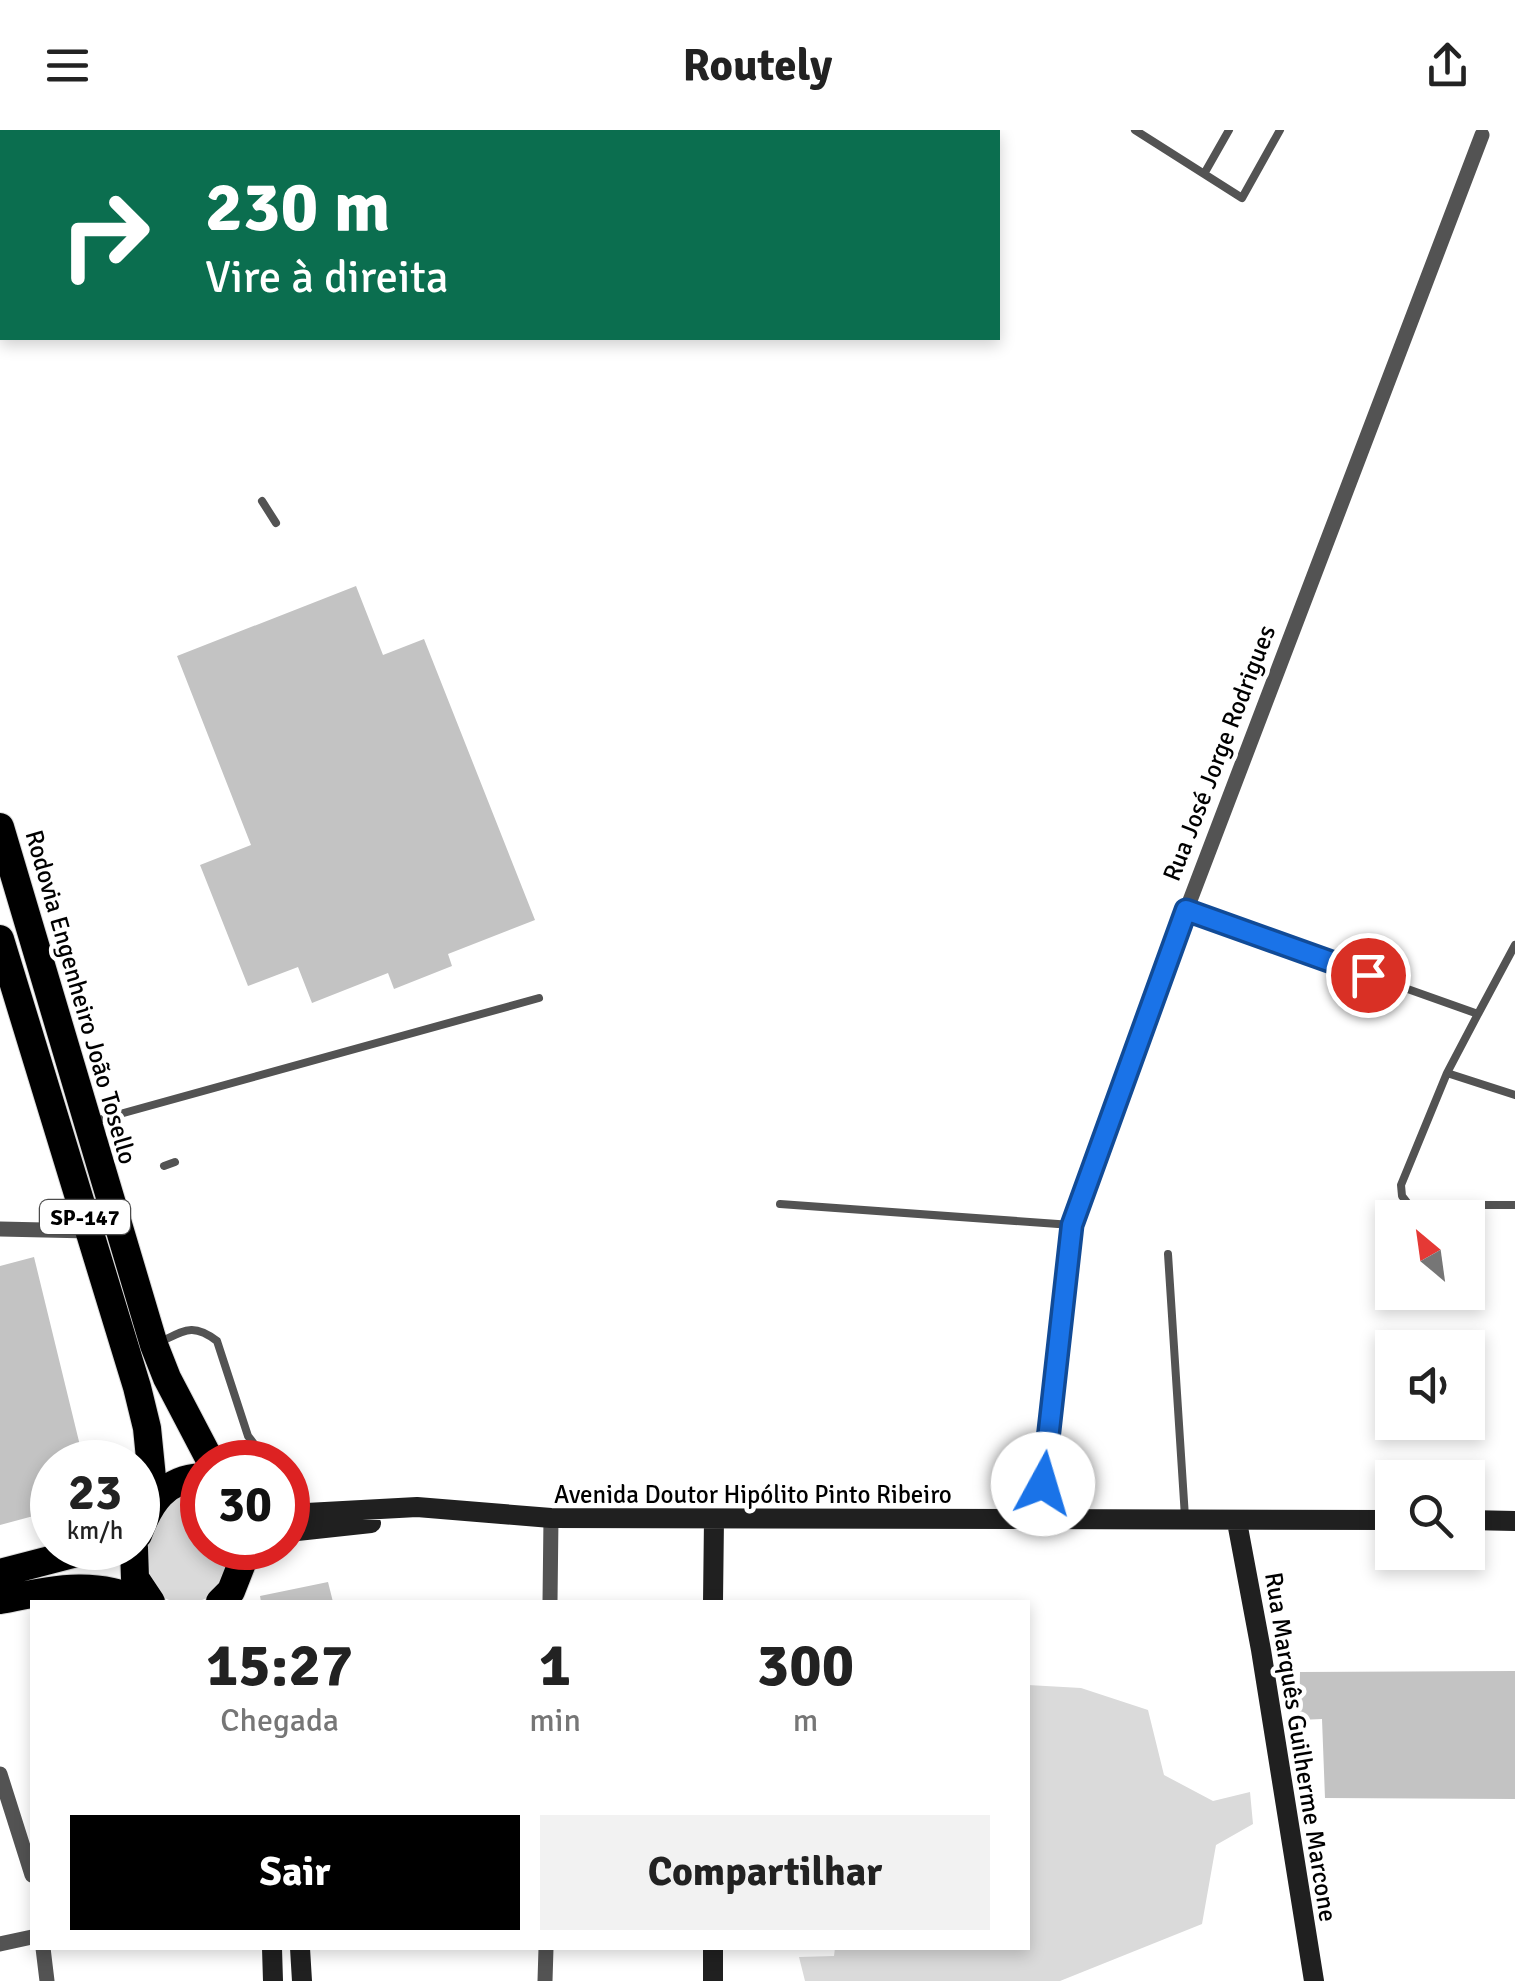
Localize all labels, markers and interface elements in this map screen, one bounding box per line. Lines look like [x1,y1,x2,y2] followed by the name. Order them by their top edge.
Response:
[40,38,95,93] icon: menu
[683,38,832,93] text: Routely
[1420,38,1475,93] icon: share
[205,164,390,250] text: 230 m
[40,170,170,300] icon: right
[205,250,449,305] text: Vire à direita
[1156,621,1282,885] street label: Rua José Jorge Rodrigues
[18,826,144,1168] street label: Rodovia Engenheiro João Tosello
[1326,933,1411,1018] pin
[1341,948,1396,1003] icon: arrive
[40,1200,130,1234] road number: SP-147
[1375,1200,1485,1310] north arrow
[1375,1200,1485,1570] map controls
[1375,1330,1485,1440] button: sound
[991,1432,1095,1536] position arrow
[180,1440,310,1570] speed limit sign: 30
[1375,1460,1485,1570] button: search
[68,1462,122,1524] text: 23
[554,1479,952,1510] street label: Avenida Doutor Hipólito Pinto Ribeiro
[67,1515,123,1546] text: km/h
[1258,1570,1344,1924] street label: Rua Marquês Guilherme Marcone
[206,1629,353,1703] text: 15:27
[539,1629,571,1703] text: 1
[757,1629,854,1703] text: 300
[220,1701,339,1740] text: Chegada
[529,1701,581,1740] text: min
[793,1701,818,1740] text: m
[70,1815,520,1930] button: Sair
[540,1815,990,1930] button: Compartilhar

